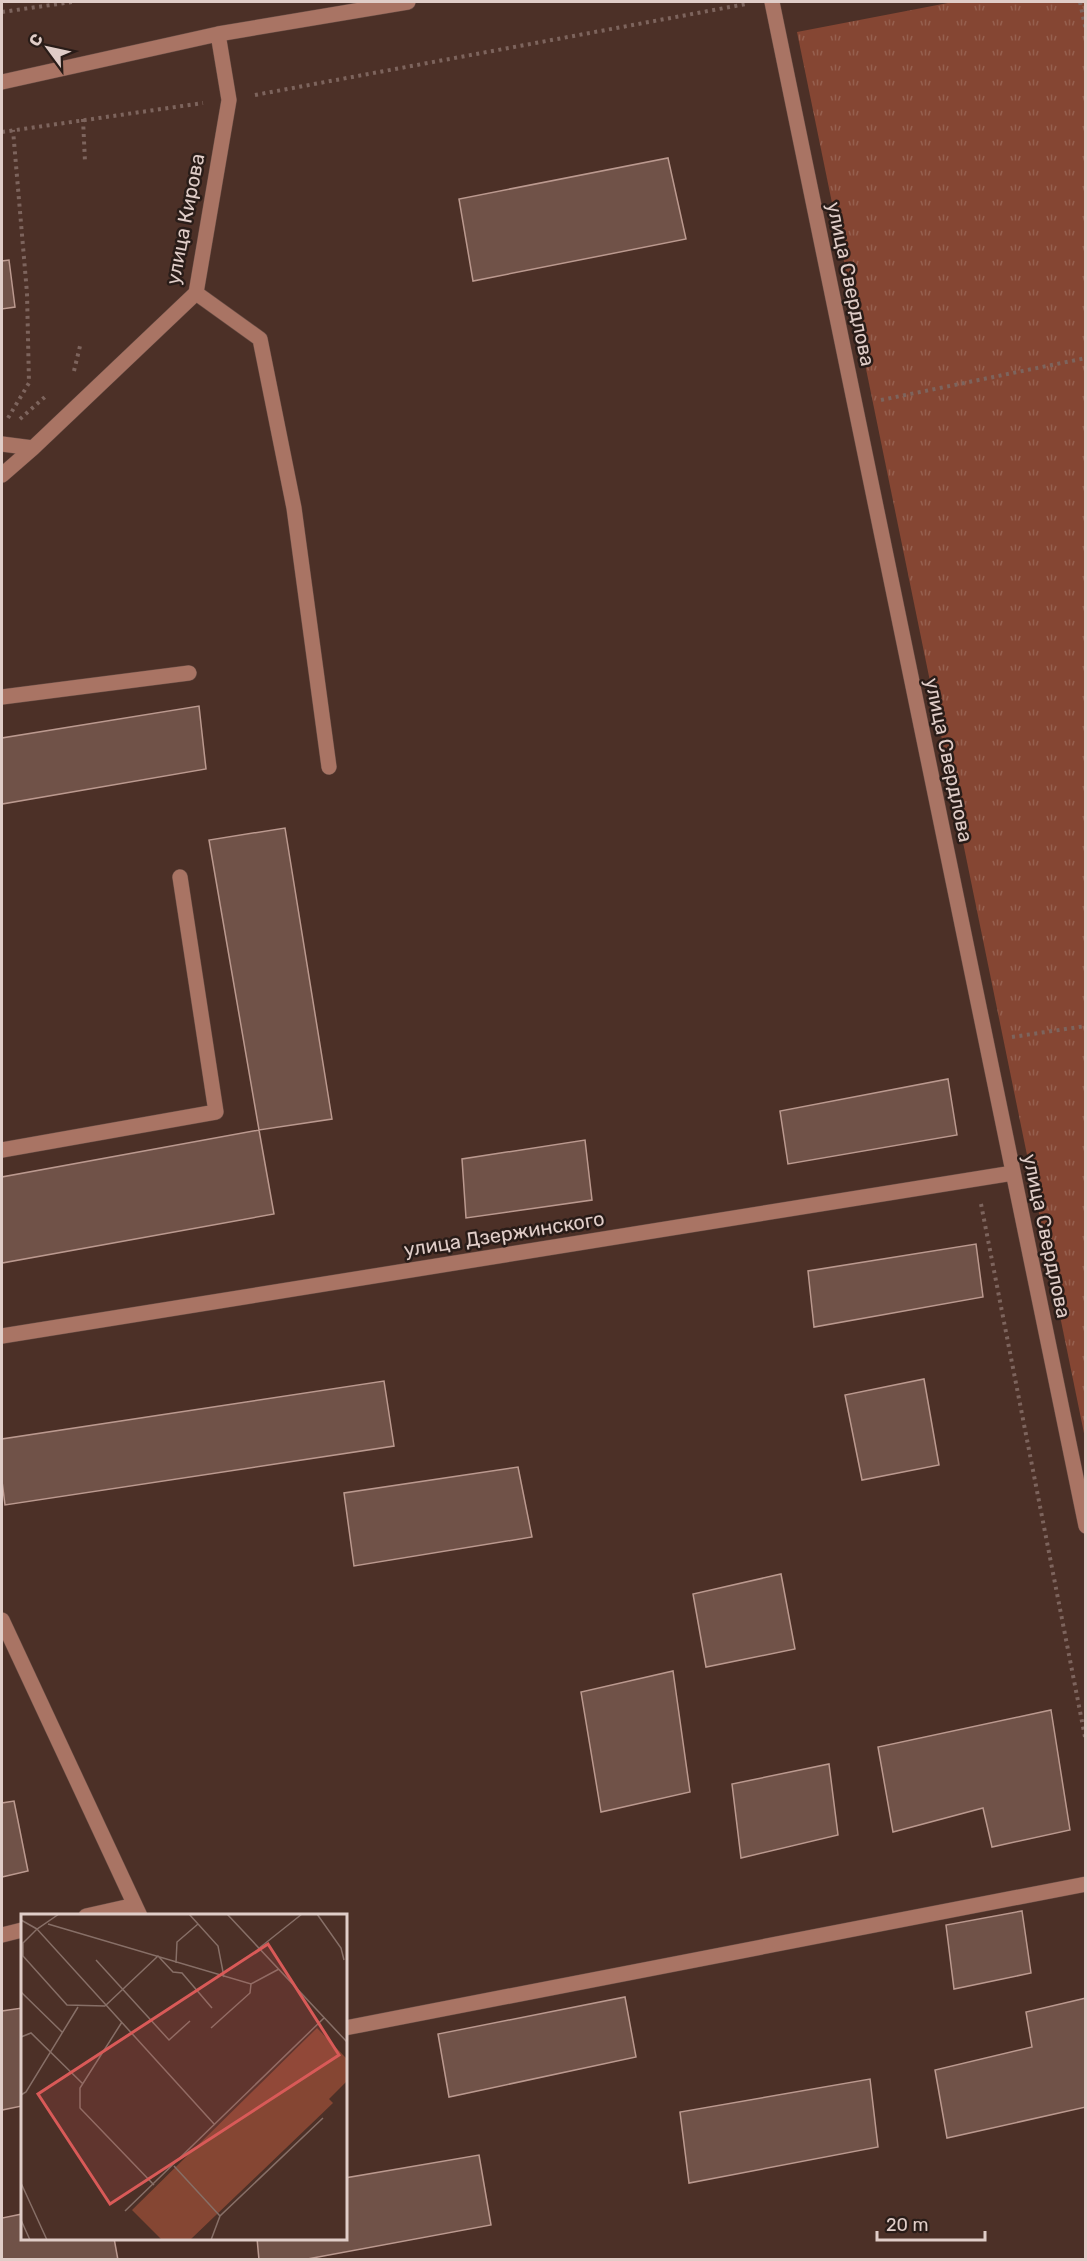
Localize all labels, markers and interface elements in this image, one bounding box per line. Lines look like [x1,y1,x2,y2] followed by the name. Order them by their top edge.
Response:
[18,18,78,78] north arrow
[25,30,47,50] text: С
[161,151,209,287] street label: улица Кирова
[822,200,880,368] street label: улица Свердлова
[920,676,978,844] street label: улица Свердлова
[1018,1152,1076,1320] street label: улица Свердлова
[402,1206,606,1262] street label: улица Дзержинского
[21,1914,346,2240] inset map
[877,2204,985,2242] scale bar
[886,2214,928,2236] text: 20 m

